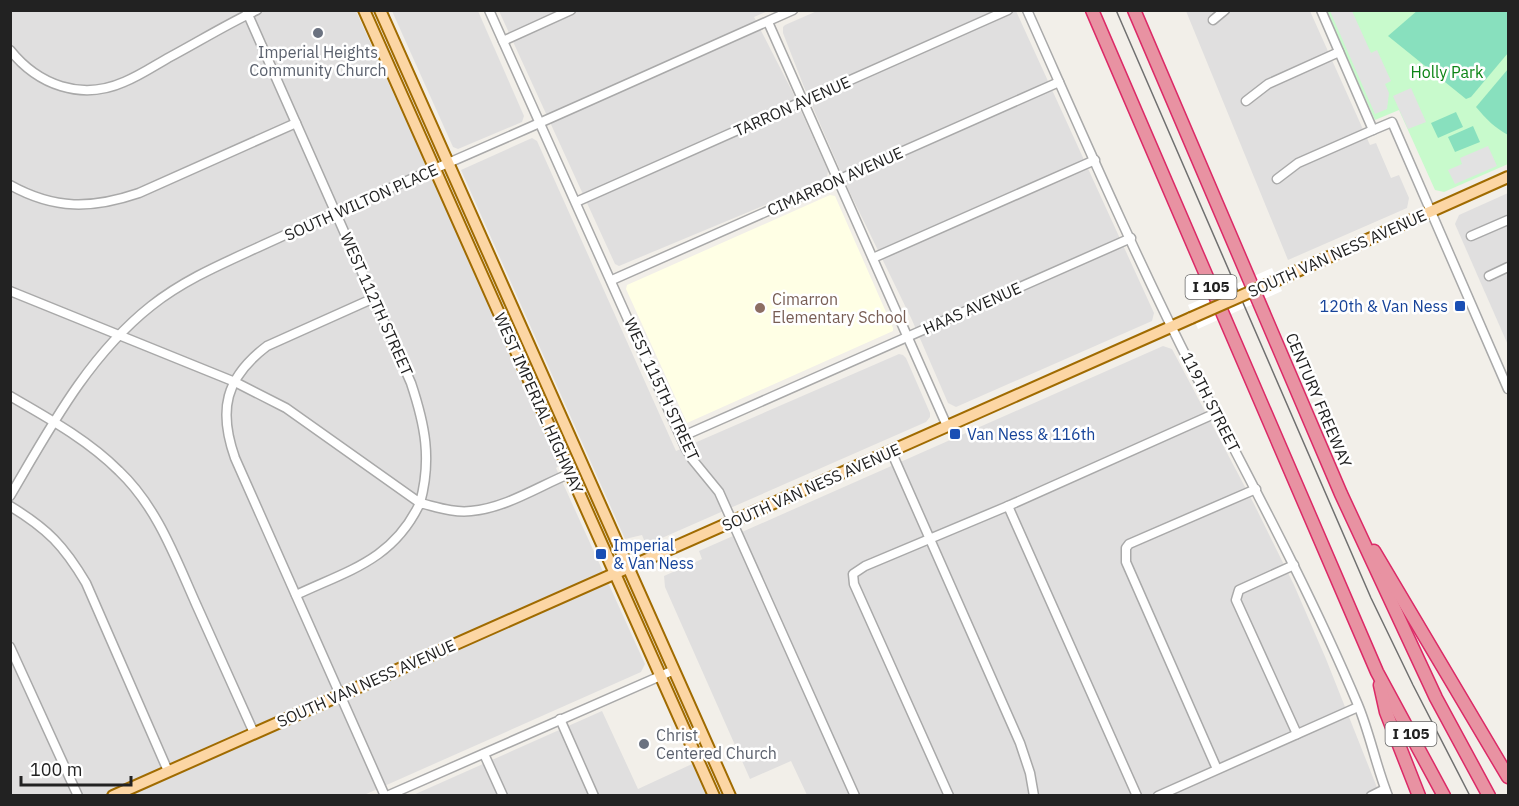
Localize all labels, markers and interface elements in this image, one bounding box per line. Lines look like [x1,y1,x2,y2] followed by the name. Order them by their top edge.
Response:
[311,26,325,40] marker: Imperial Heights Community Church
[249,42,387,80] place label: Imperial Heights Community Church
[1411,62,1484,82] park label: Holly Park
[731,71,853,141] street label: TARRON AVENUE
[764,142,906,220] street label: CIMARRON AVENUE
[281,159,441,245] street label: SOUTH WILTON PLACE
[1245,205,1429,301] street label: SOUTH VAN NESS AVENUE
[336,229,418,379] street label: WEST 112TH STREET
[1186,275,1236,299] road number: I 105
[920,277,1024,339] street label: HAAS AVENUE
[772,289,907,327] place label: Cimarron Elementary School
[1320,296,1448,316] place label: 120th & Van Ness
[1453,299,1467,313] marker: 120th & Van Ness
[753,301,767,315] marker: Cimarron Elementary School
[490,309,588,497] street label: WEST IMPERIAL HIGHWAY
[620,315,704,463] street label: WEST 115TH STREET
[1282,330,1357,471] street label: CENTURY FREEWAY
[1177,349,1245,455] street label: 119TH STREET
[967,424,1095,444] place label: Van Ness & 116th
[948,427,962,441] marker: Van Ness & 116th
[719,439,903,535] street label: SOUTH VAN NESS AVENUE
[613,535,694,573] place label: Imperial & Van Ness
[594,547,608,561] marker: Imperial & Van Ness
[274,635,458,731] street label: SOUTH VAN NESS AVENUE
[1386,722,1436,746] road number: I 105
[656,725,777,763] place label: Christ Centered Church
[637,737,651,751] marker: Christ Centered Church
[21,749,130,787] scale bar
[30,758,82,781] text: 100 m

